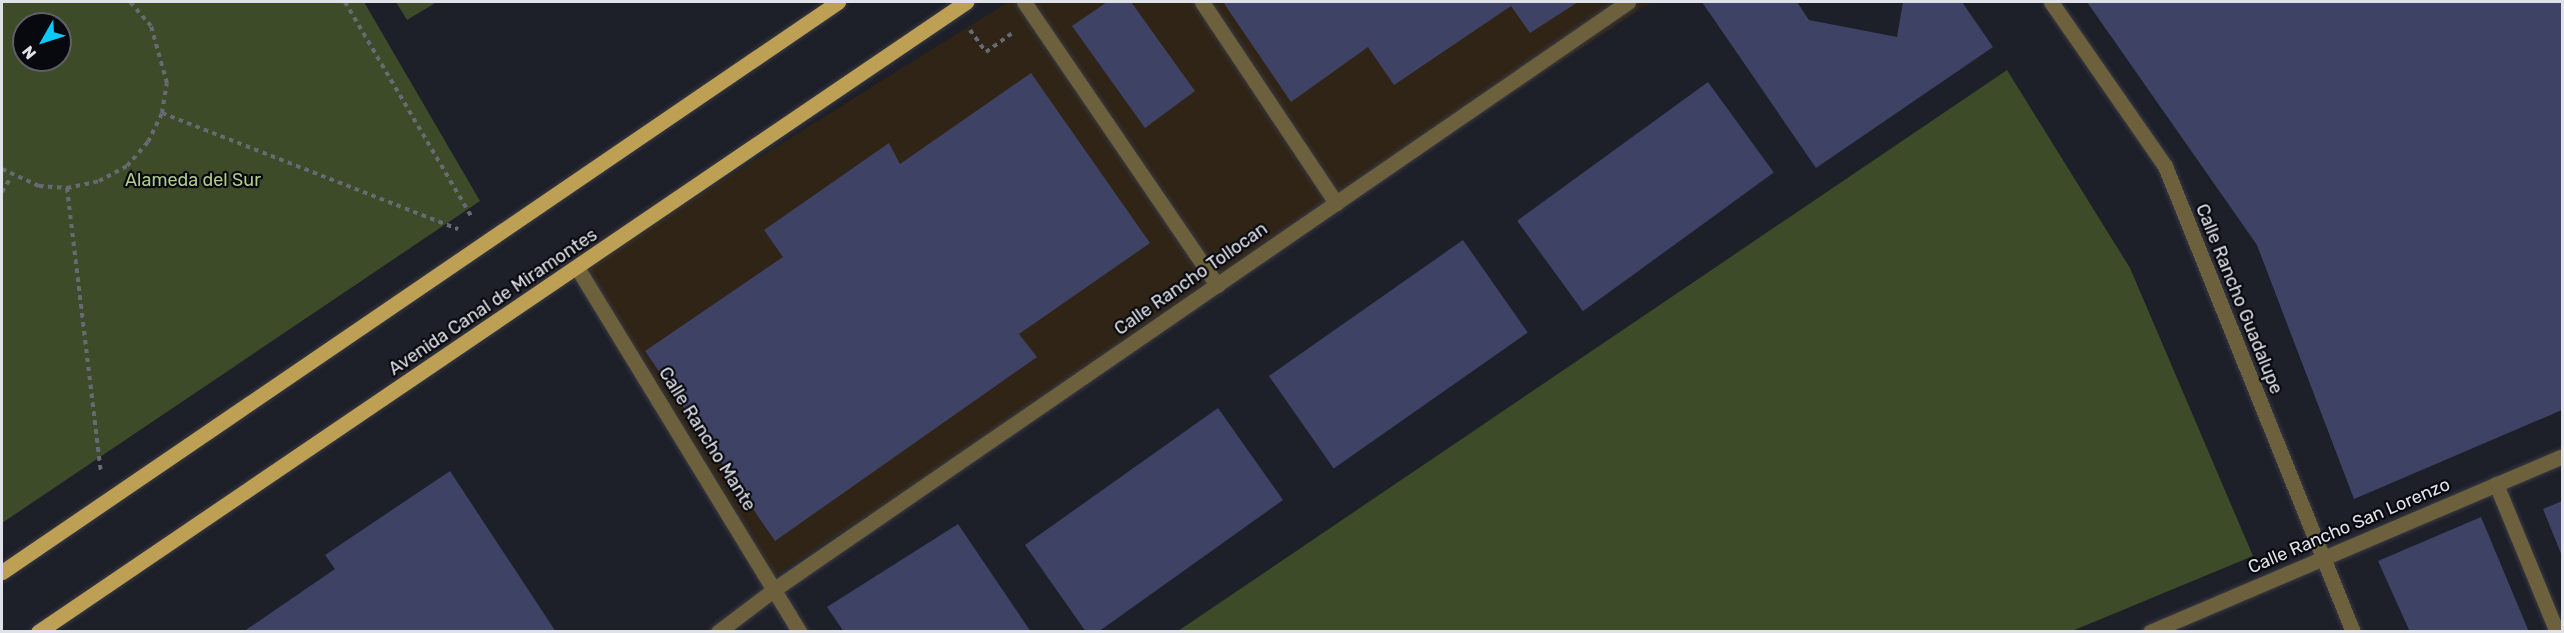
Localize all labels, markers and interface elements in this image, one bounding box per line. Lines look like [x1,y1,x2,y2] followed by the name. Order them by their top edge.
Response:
[12,12,72,72] north arrow
[18,42,40,63] text: N
[125,169,261,191] park label: Alameda del Sur
[2191,201,2287,397] street label: Calle Rancho Guadalupe
[1110,218,1272,340] street label: Calle Rancho Tollocan
[385,224,601,380] street label: Avenida Canal de Miramontes
[654,363,760,515] street label: Calle Rancho Mante
[2245,474,2453,578] street label: Calle Rancho San Lorenzo

